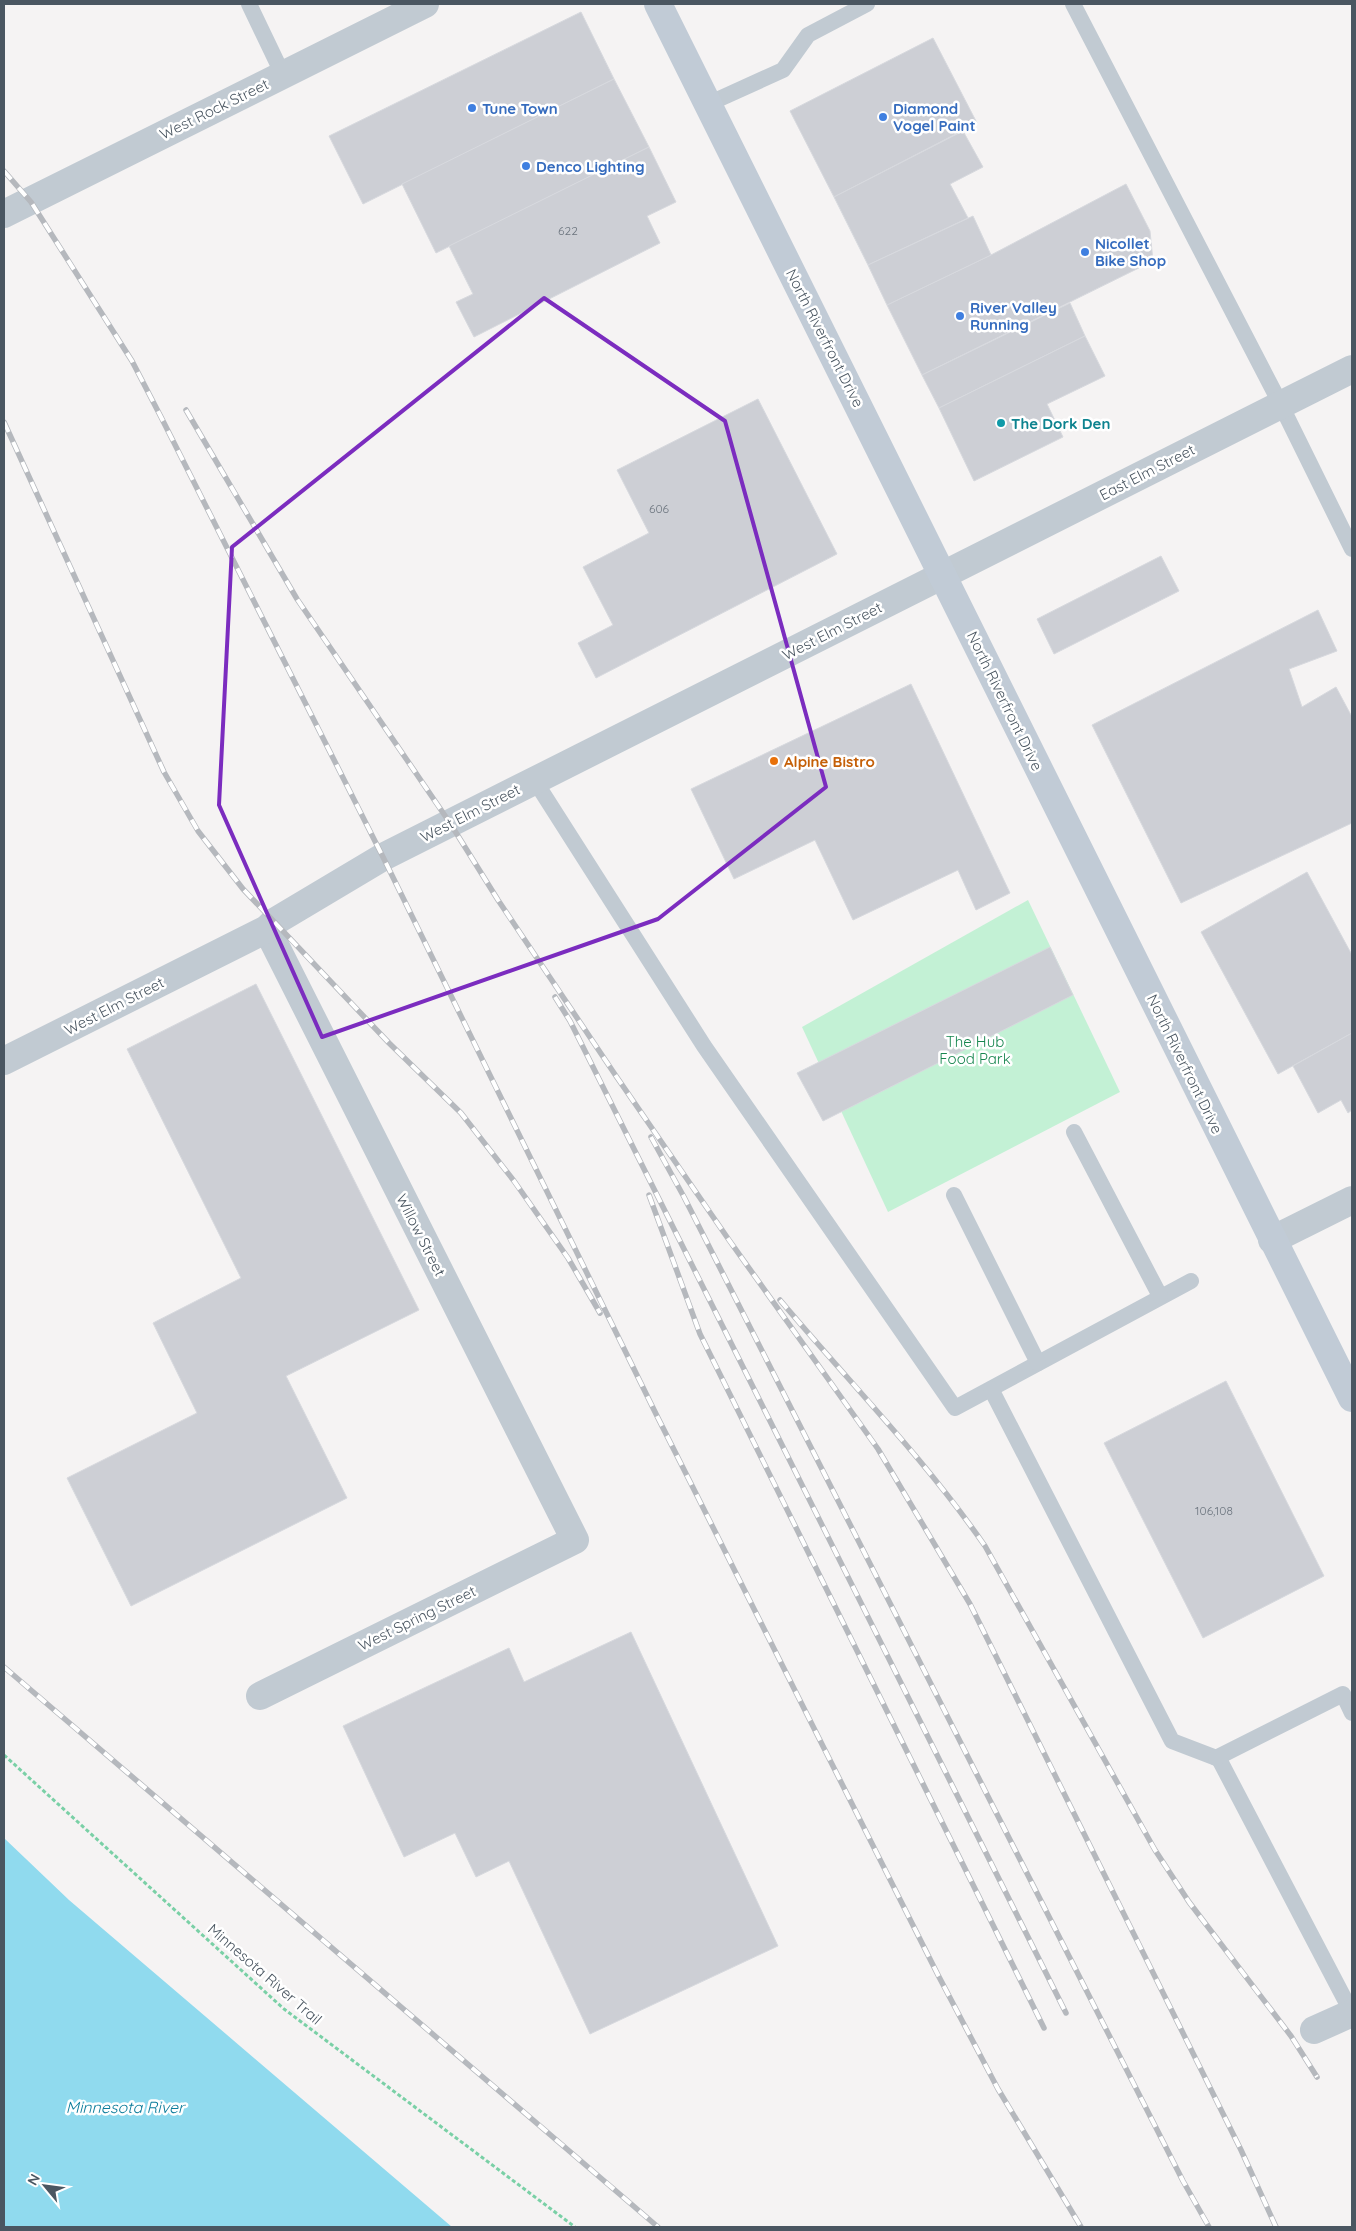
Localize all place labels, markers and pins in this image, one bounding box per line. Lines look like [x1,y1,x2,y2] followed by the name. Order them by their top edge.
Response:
[482,99,558,118] place label: Tune Town
[893,99,976,135] place label: Diamond Vogel Paint
[466,102,478,114] marker: Tune Town
[877,111,889,123] marker: Diamond Vogel Paint
[536,157,645,176] place label: Denco Lighting
[520,160,532,172] marker: Denco Lighting
[1095,234,1166,270] place label: Nicollet Bike Shop
[1079,246,1091,258] marker: Nicollet Bike Shop
[970,298,1057,334] place label: River Valley Running
[954,310,966,322] marker: River Valley Running
[1011,414,1110,433] place label: The Dork Den
[995,417,1007,429] marker: The Dork Den
[784,752,875,771] place label: Alpine Bistro
[768,755,780,767] marker: Alpine Bistro

